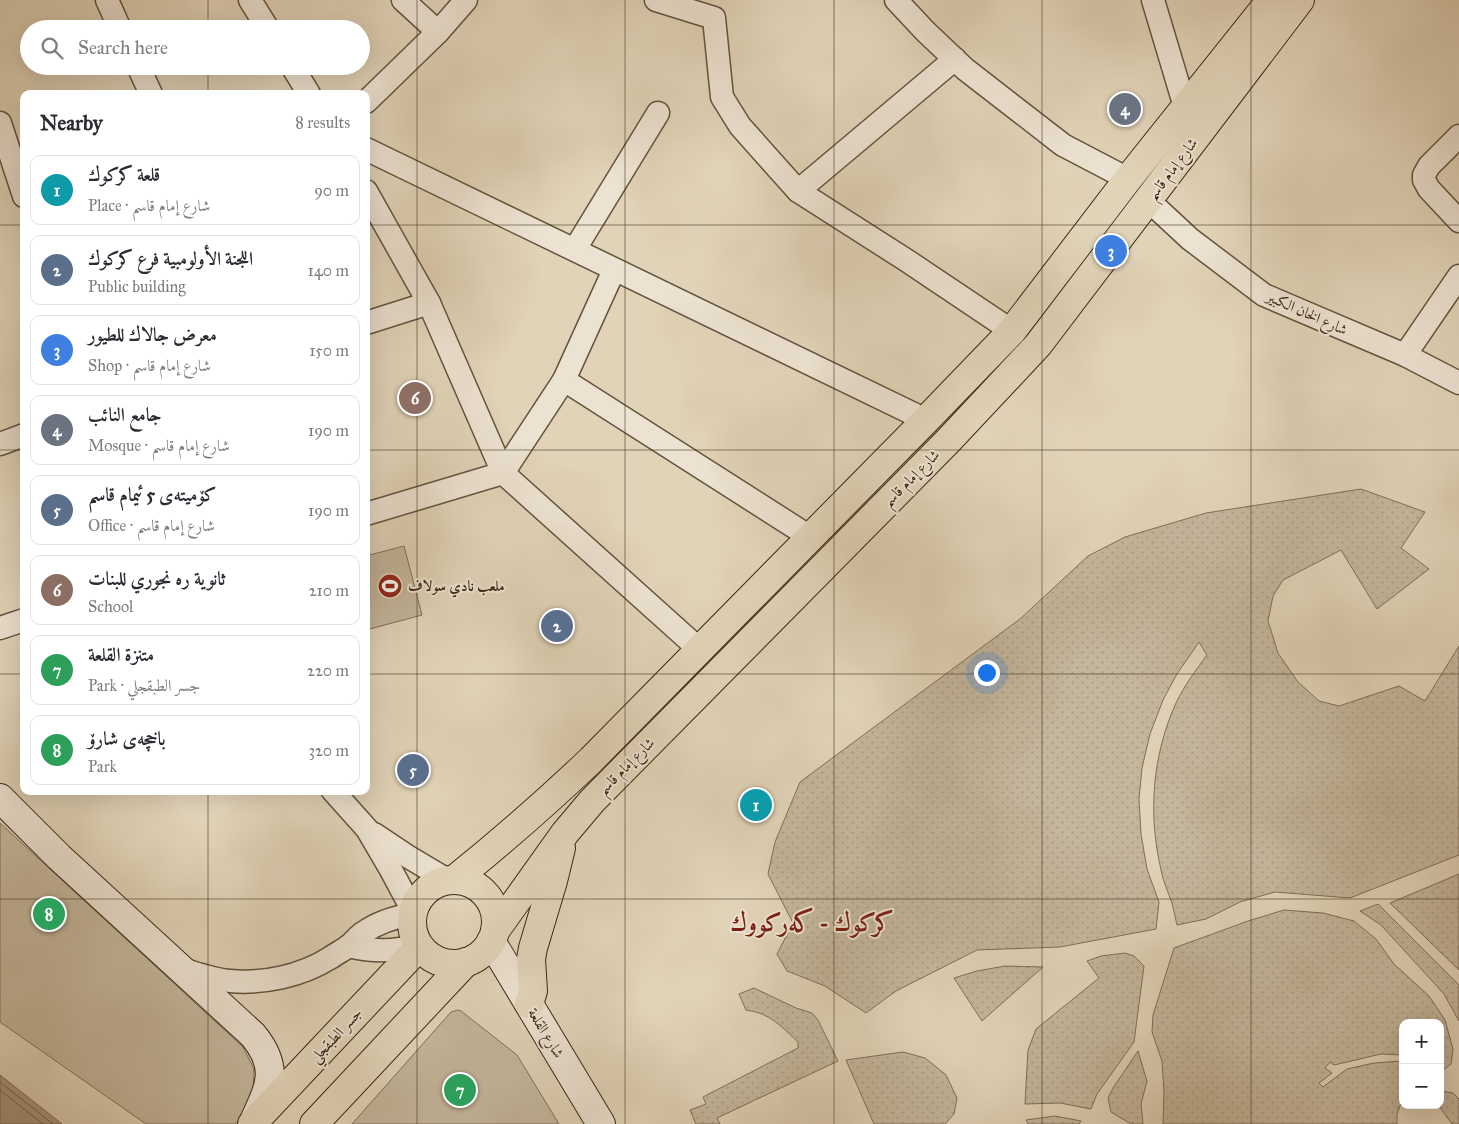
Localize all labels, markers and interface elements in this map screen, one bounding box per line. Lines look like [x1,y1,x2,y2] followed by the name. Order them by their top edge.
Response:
[20,20,370,75] search box
[38,34,66,62] icon: search
[78,36,168,59] text: Search here
[1109,90,1141,128] pin: 4
[40,110,103,136] text: Nearby
[295,113,350,132] text: 8 results
[1143,134,1206,207] street label: شارع إمام قاسم
[88,163,160,186] text: قلعة كركوك
[54,181,60,200] text: 1
[314,181,349,200] text: 90 m
[88,196,210,215] text: Place · شارع إمام قاسم
[1095,232,1127,270] pin: 3
[88,247,253,270] text: اللجنة الأولومبية فرع كركوك
[53,261,61,280] text: 2
[308,261,349,280] text: 140 m
[88,277,186,296] text: Public building
[1260,286,1350,342] street label: شارع الخان الكبير
[88,323,217,346] text: معرض جالاك للطيور
[54,341,60,360] text: 3
[309,341,349,360] text: 150 m
[88,356,211,375] text: Shop · شارع إمام قاسم
[399,379,431,417] pin: 6
[88,403,162,426] text: جامع النائب
[53,421,61,440] text: 4
[308,421,349,440] text: 190 m
[88,436,230,455] text: Mosque · شارع إمام قاسم
[879,446,948,515] street label: شارع إمام قاسم
[88,483,217,506] text: کۆمیتەی 5 ئیمام قاسم
[53,501,61,520] text: 5
[308,501,349,520] text: 190 m
[88,516,215,535] text: Office · شارع إمام قاسم
[88,567,225,590] text: ثانوية ره نجوري للبنات
[377,573,403,599] sports icon: ملعب نادي سولاف
[408,577,505,598] place label: ملعب نادي سولاف
[53,581,61,600] text: 6
[309,581,349,600] text: 210 m
[88,597,133,616] text: School
[541,607,573,645] pin: 2
[88,643,154,666] text: متنزة القلعة
[974,660,1000,686] your location
[53,661,61,680] text: 7
[307,661,349,680] text: 220 m
[88,676,200,695] text: Park · جسر الطبقجلي
[88,727,166,750] text: باخچەی شارۆ
[594,734,663,803] street label: شارع إمام قاسم
[53,741,61,760] text: 8
[309,741,349,760] text: 320 m
[397,751,429,789] pin: 5
[88,757,117,776] text: Park
[740,786,772,824] pin: 1
[33,895,65,933] pin: 8
[730,907,894,938] district label: كركوك - کەرکووك
[306,1004,370,1070] street label: جسر الطبقجلي
[521,1005,568,1063] street label: شارع القلعة
[1399,1019,1444,1109] map controls
[1399,1019,1444,1064] button: +
[1399,1064,1444,1109] button: −
[444,1071,476,1109] pin: 7

